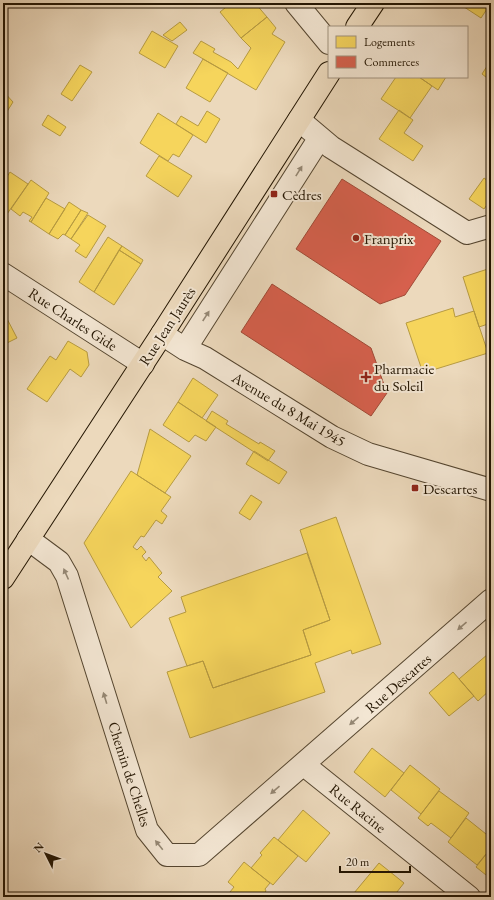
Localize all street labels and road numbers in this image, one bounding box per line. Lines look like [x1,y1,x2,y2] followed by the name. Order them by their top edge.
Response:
[25,283,121,355] street label: Rue Charles Gide
[135,283,200,369] street label: Rue Jean Jaurès
[228,367,349,450] street label: Avenue du 8 Mai 1945
[361,649,435,717] street label: Rue Descartes
[104,719,156,829] street label: Chemin de Chelles
[326,779,390,837] street label: Rue Racine

